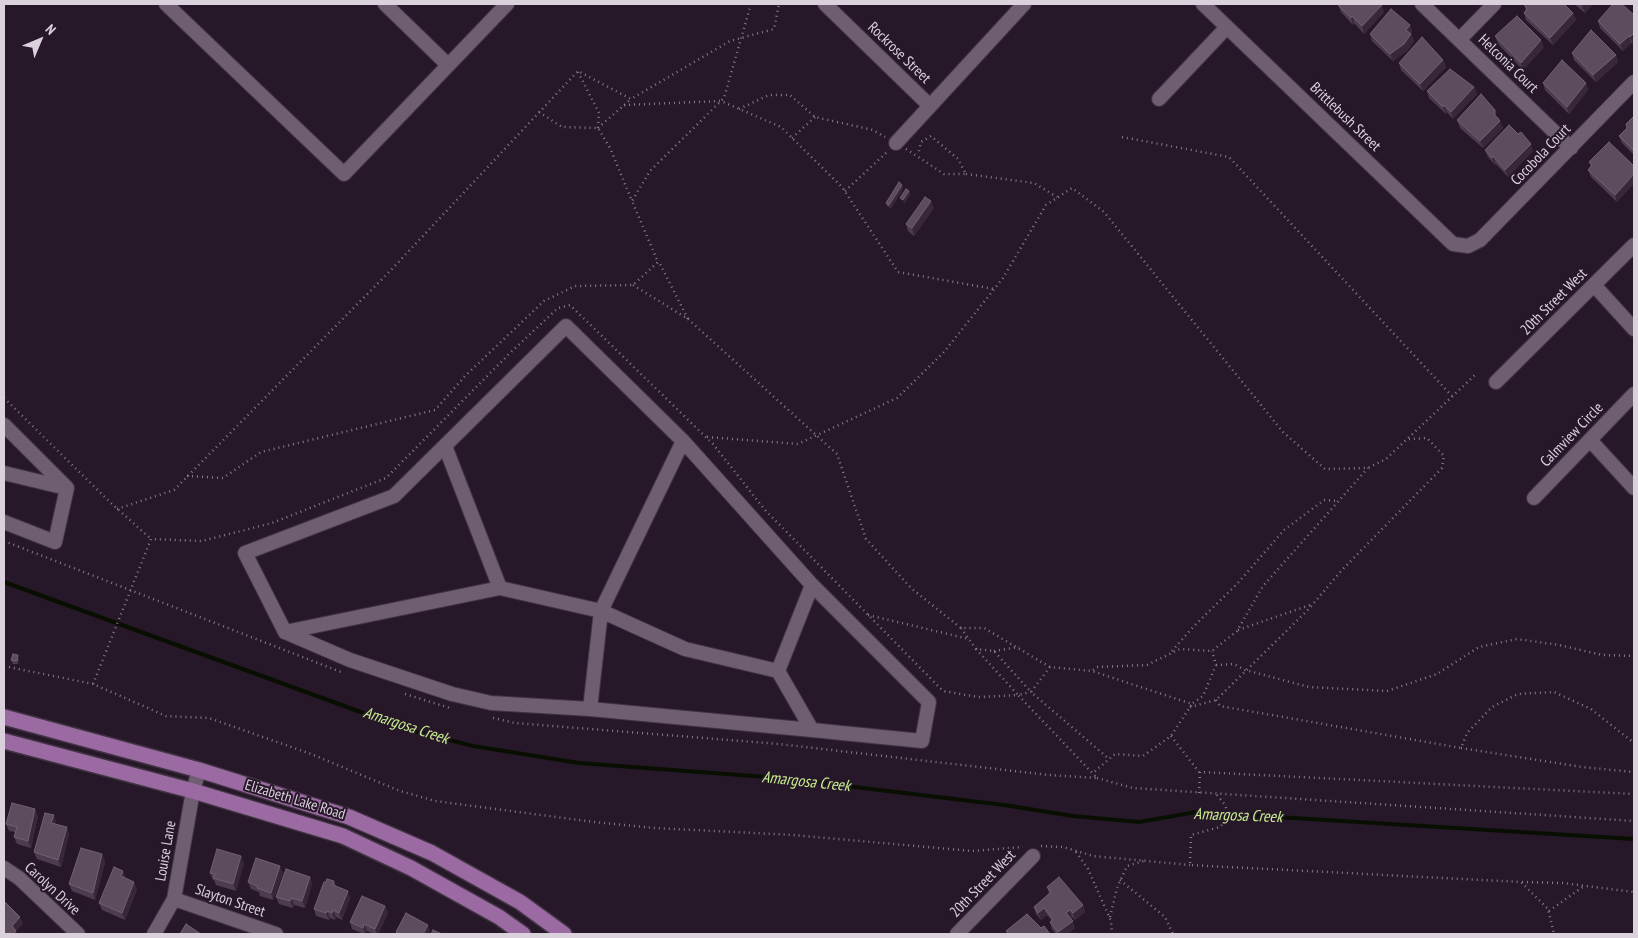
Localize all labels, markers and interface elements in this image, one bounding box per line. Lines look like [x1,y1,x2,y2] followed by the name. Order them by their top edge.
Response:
[15,15,65,65] north arrow
[864,19,934,87] street label: Rockrose Street
[42,20,60,38] text: N
[1474,31,1542,97] street label: Helconia Court
[1306,79,1384,155] street label: Brittlebush Street
[1507,121,1575,189] street label: Cocobola Court
[1517,265,1591,339] street label: 20th Street West
[1537,399,1607,471] street label: Calmview Circle
[361,703,451,749] water label: Amargosa Creek
[761,768,851,796] water label: Amargosa Creek
[243,776,347,824] street label: Elizabeth Lake Road
[1193,805,1283,827] water label: Amargosa Creek
[152,819,180,883] street label: Louise Lane
[946,847,1020,921] street label: 20th Street West
[20,859,84,919] street label: Carolyn Drive
[193,881,267,921] street label: Slayton Street

